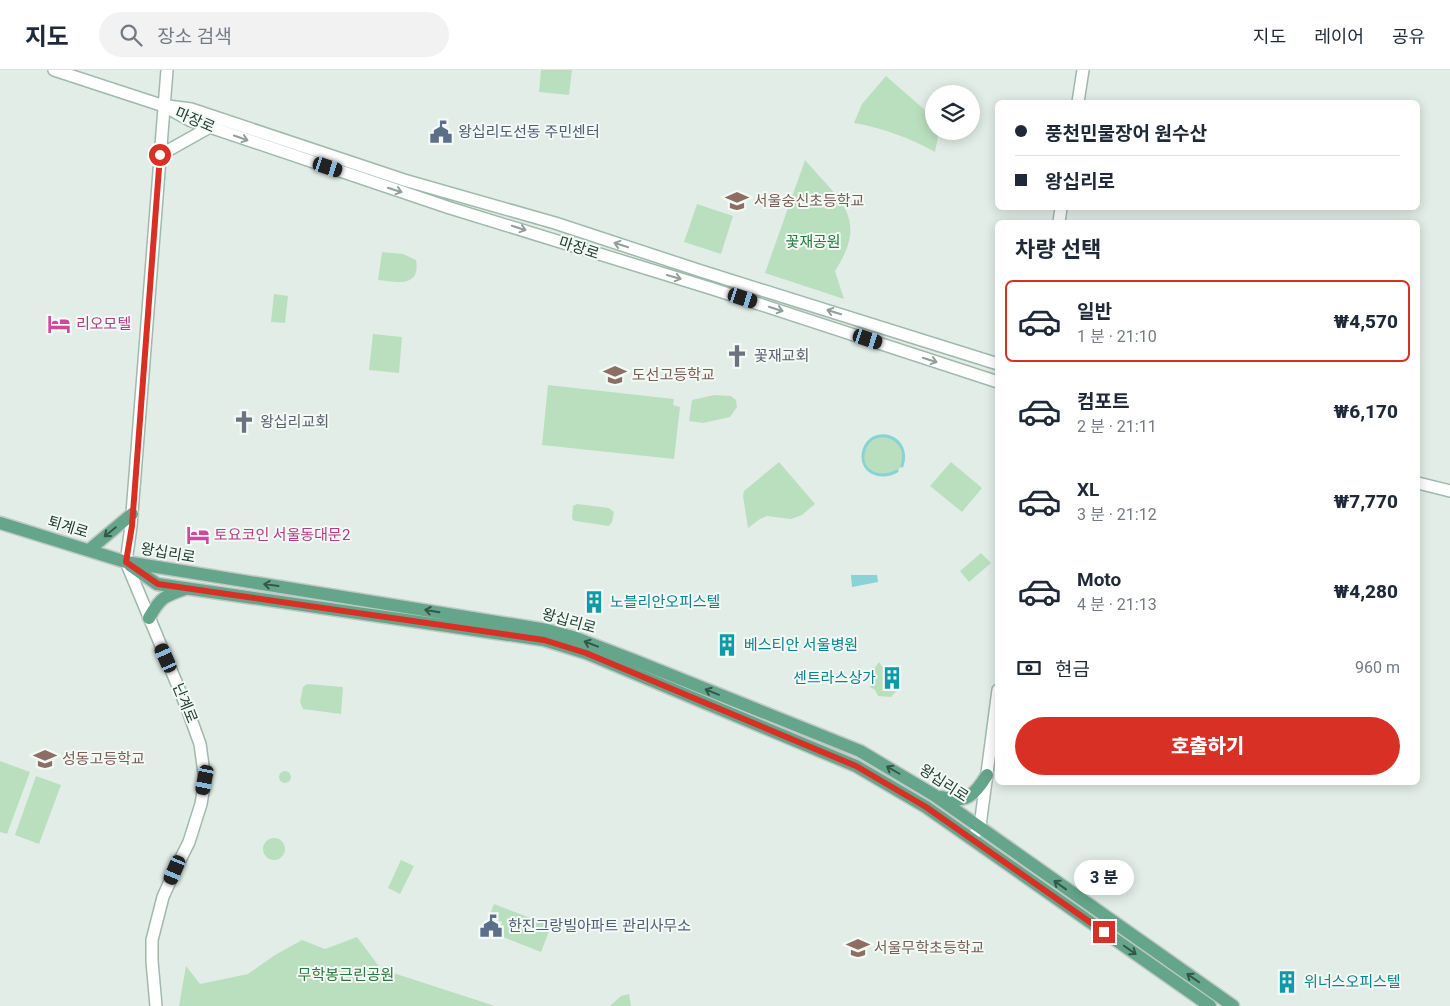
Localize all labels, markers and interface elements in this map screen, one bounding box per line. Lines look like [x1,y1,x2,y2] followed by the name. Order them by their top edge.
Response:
[99,12,449,57] search box
[117,21,145,49] icon: search
[25,23,69,51] text: 지도
[157,25,232,48] text: 장소 검색
[1253,26,1286,47] text: 지도
[1314,26,1364,47] text: 레이어
[1392,26,1425,47] text: 공유
[925,85,980,140] map controls
[925,85,980,140] button: layers
[172,104,218,136] street label: 마장로
[428,119,454,145] public building icon: 왕십리도선동 주민센터
[1045,122,1207,145] text: 풍천민물장어 원수산
[458,123,600,141] place label: 왕십리도선동 주민센터
[233,133,249,143] one-way arrow
[149,144,171,166] route start
[311,155,344,179] car
[1045,170,1115,193] text: 왕십리로
[387,186,403,195] one-way arrow
[724,188,750,214] school or university icon: 서울숭신초등학교
[754,192,864,210] place label: 서울숭신초등학교
[511,224,527,234] one-way arrow
[557,233,601,263] street label: 마장로
[785,233,841,251] park label: 꽃재공원
[1015,237,1101,262] text: 차량 선택
[614,240,629,249] one-way arrow
[666,273,682,283] one-way arrow
[726,286,759,310] car
[1017,299,1062,344] icon: car
[1077,300,1112,323] text: 일반
[768,305,783,314] one-way arrow
[827,307,843,317] one-way arrow
[1334,310,1398,333] text: ₩4,570
[46,311,72,337] hotel icon: 리오모텔
[76,315,131,333] place label: 리오모텔
[851,327,884,351] car
[1077,327,1157,346] text: 1 분 · 21:10
[724,343,750,369] church icon: 꽃재교회
[754,347,809,365] place label: 꽃재교회
[922,356,938,365] one-way arrow
[602,362,628,388] school or university icon: 도선고등학교
[632,366,715,384] place label: 도선고등학교
[1017,389,1062,434] icon: car
[1077,390,1129,413] text: 컴포트
[1334,400,1398,423] text: ₩6,170
[231,409,257,435] church icon: 왕십리교회
[260,413,329,431] place label: 왕십리교회
[1077,417,1157,436] text: 2 분 · 21:11
[1077,478,1099,501] text: XL
[1017,479,1062,524] icon: car
[1334,490,1398,513] text: ₩7,770
[1077,505,1157,524] text: 3 분 · 21:12
[46,512,90,542] street label: 퇴계로
[185,522,211,548] hotel icon: 토요코인 서울동대문2
[214,526,350,544] place label: 토요코인 서울동대문2
[104,527,117,538] one-way arrow
[139,539,197,567] street label: 왕십리로
[1077,568,1121,591] text: Moto
[1017,569,1062,614] icon: car
[264,580,280,590] one-way arrow
[1334,580,1398,603] text: ₩4,280
[581,589,607,615] building icon: 노블리안오피스텔
[610,593,720,611] place label: 노블리안오피스텔
[1077,595,1157,614] text: 4 분 · 21:13
[424,605,440,615] one-way arrow
[540,605,598,637] street label: 왕십리로
[714,632,740,658] building icon: 베스티안 서울병원
[744,636,858,654] place label: 베스티안 서울병원
[584,639,599,648] one-way arrow
[153,641,178,675] car
[1015,654,1043,682] icon: cash
[1055,658,1090,681] text: 현금
[1355,658,1400,677] text: 960 m
[879,665,905,691] building icon: 센트라스상가
[793,669,876,687] place label: 센트라스상가
[169,680,201,726] street label: 난계로
[704,686,719,695] one-way arrow
[1015,717,1400,775] button: 호출하기
[32,746,58,772] school or university icon: 성동고등학교
[62,750,145,768] place label: 성동고등학교
[916,760,972,806] street label: 왕십리로
[194,764,215,796] car
[886,764,900,774] one-way arrow
[162,853,187,887] car
[1074,860,1134,894] callout: 3 분
[1090,868,1118,887] text: 3 분
[1053,880,1067,890] one-way arrow
[478,913,504,939] public building icon: 한진그랑빌아파트 관리사무소
[508,917,691,935] place label: 한진그랑빌아파트 관리사무소
[1093,921,1115,943] route end
[845,935,871,961] school or university icon: 서울무학초등학교
[874,939,984,957] place label: 서울무학초등학교
[1123,945,1137,955] one-way arrow
[298,966,394,984] park label: 무학봉근린공원
[1274,969,1300,995] building icon: 위너스오피스텔
[1186,973,1200,983] one-way arrow
[1304,973,1401,991] place label: 위너스오피스텔

